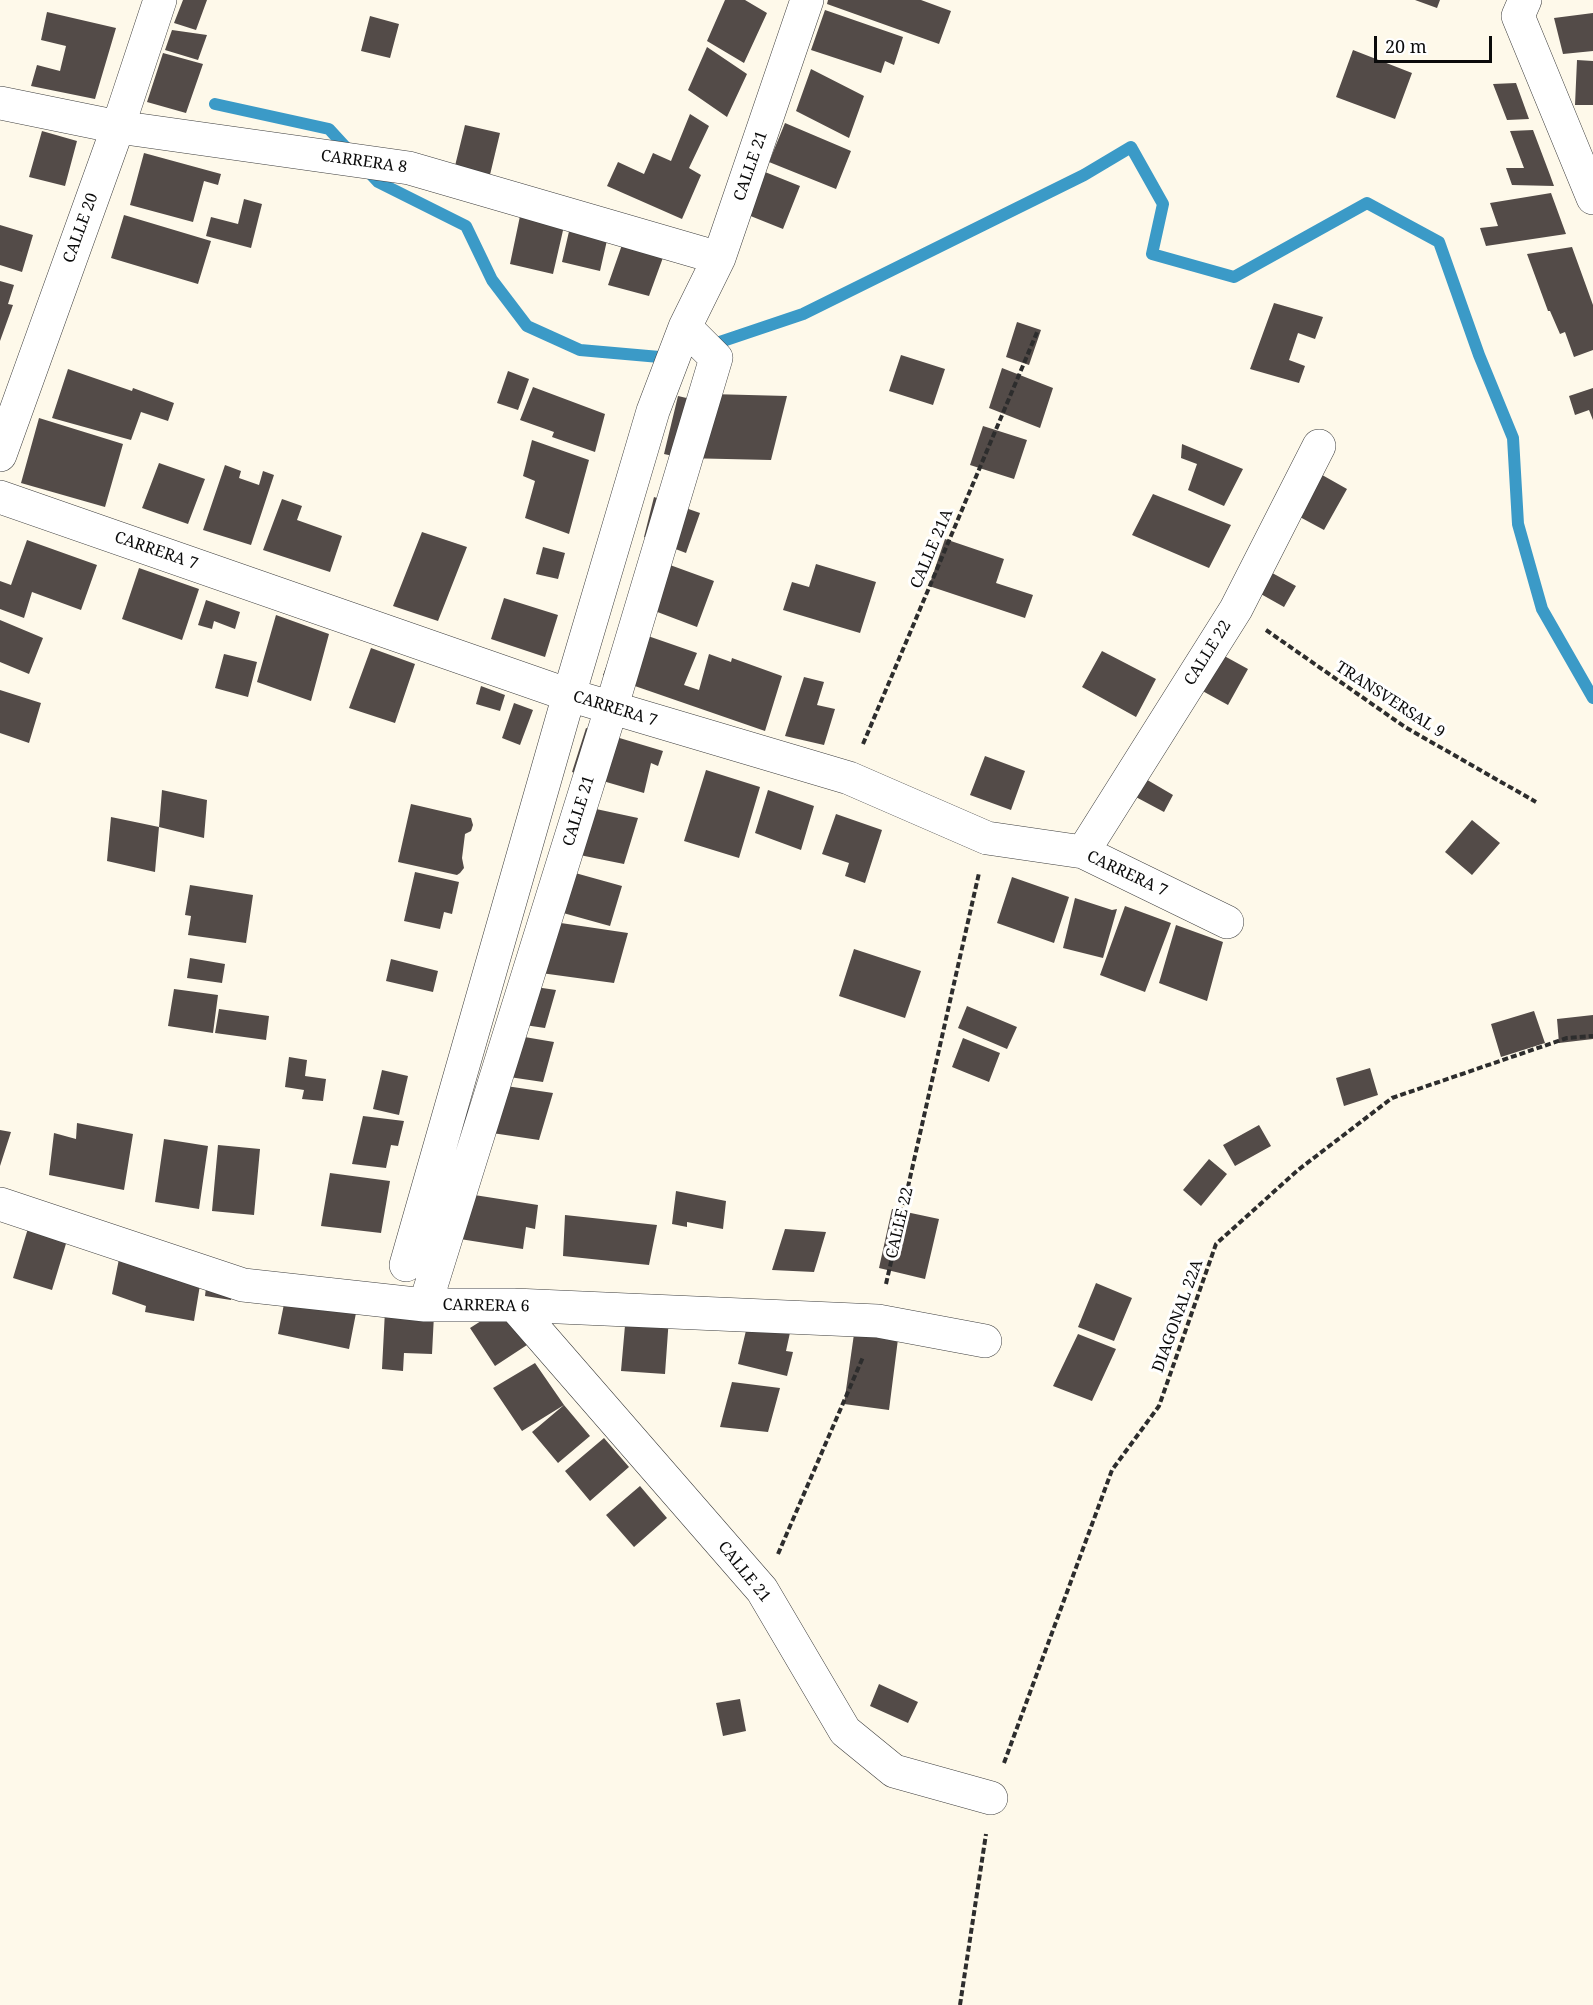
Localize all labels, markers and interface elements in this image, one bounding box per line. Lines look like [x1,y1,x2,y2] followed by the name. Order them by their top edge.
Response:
[1377,24,1496,62] scale bar
[1385,34,1427,58] text: 20 m
[730,128,772,204] street label: CALLE 21
[320,146,408,178] street label: CARRERA 8
[59,190,103,266] street label: CALLE 20
[907,506,957,592] street label: CALLE 21A
[112,528,200,574] street label: CARRERA 7
[1181,617,1235,689] street label: CALLE 22
[1332,658,1448,742] street label: TRANSVERSAL 9
[571,687,659,731] street label: CARRERA 7
[559,773,599,849] street label: CALLE 21
[1084,847,1170,901] street label: CARRERA 7
[882,1185,918,1261] street label: CALLE 22
[1149,1257,1207,1375] street label: DIAGONAL 22A
[442,1296,530,1316] street label: CARRERA 6
[714,1538,774,1606] street label: CALLE 21

